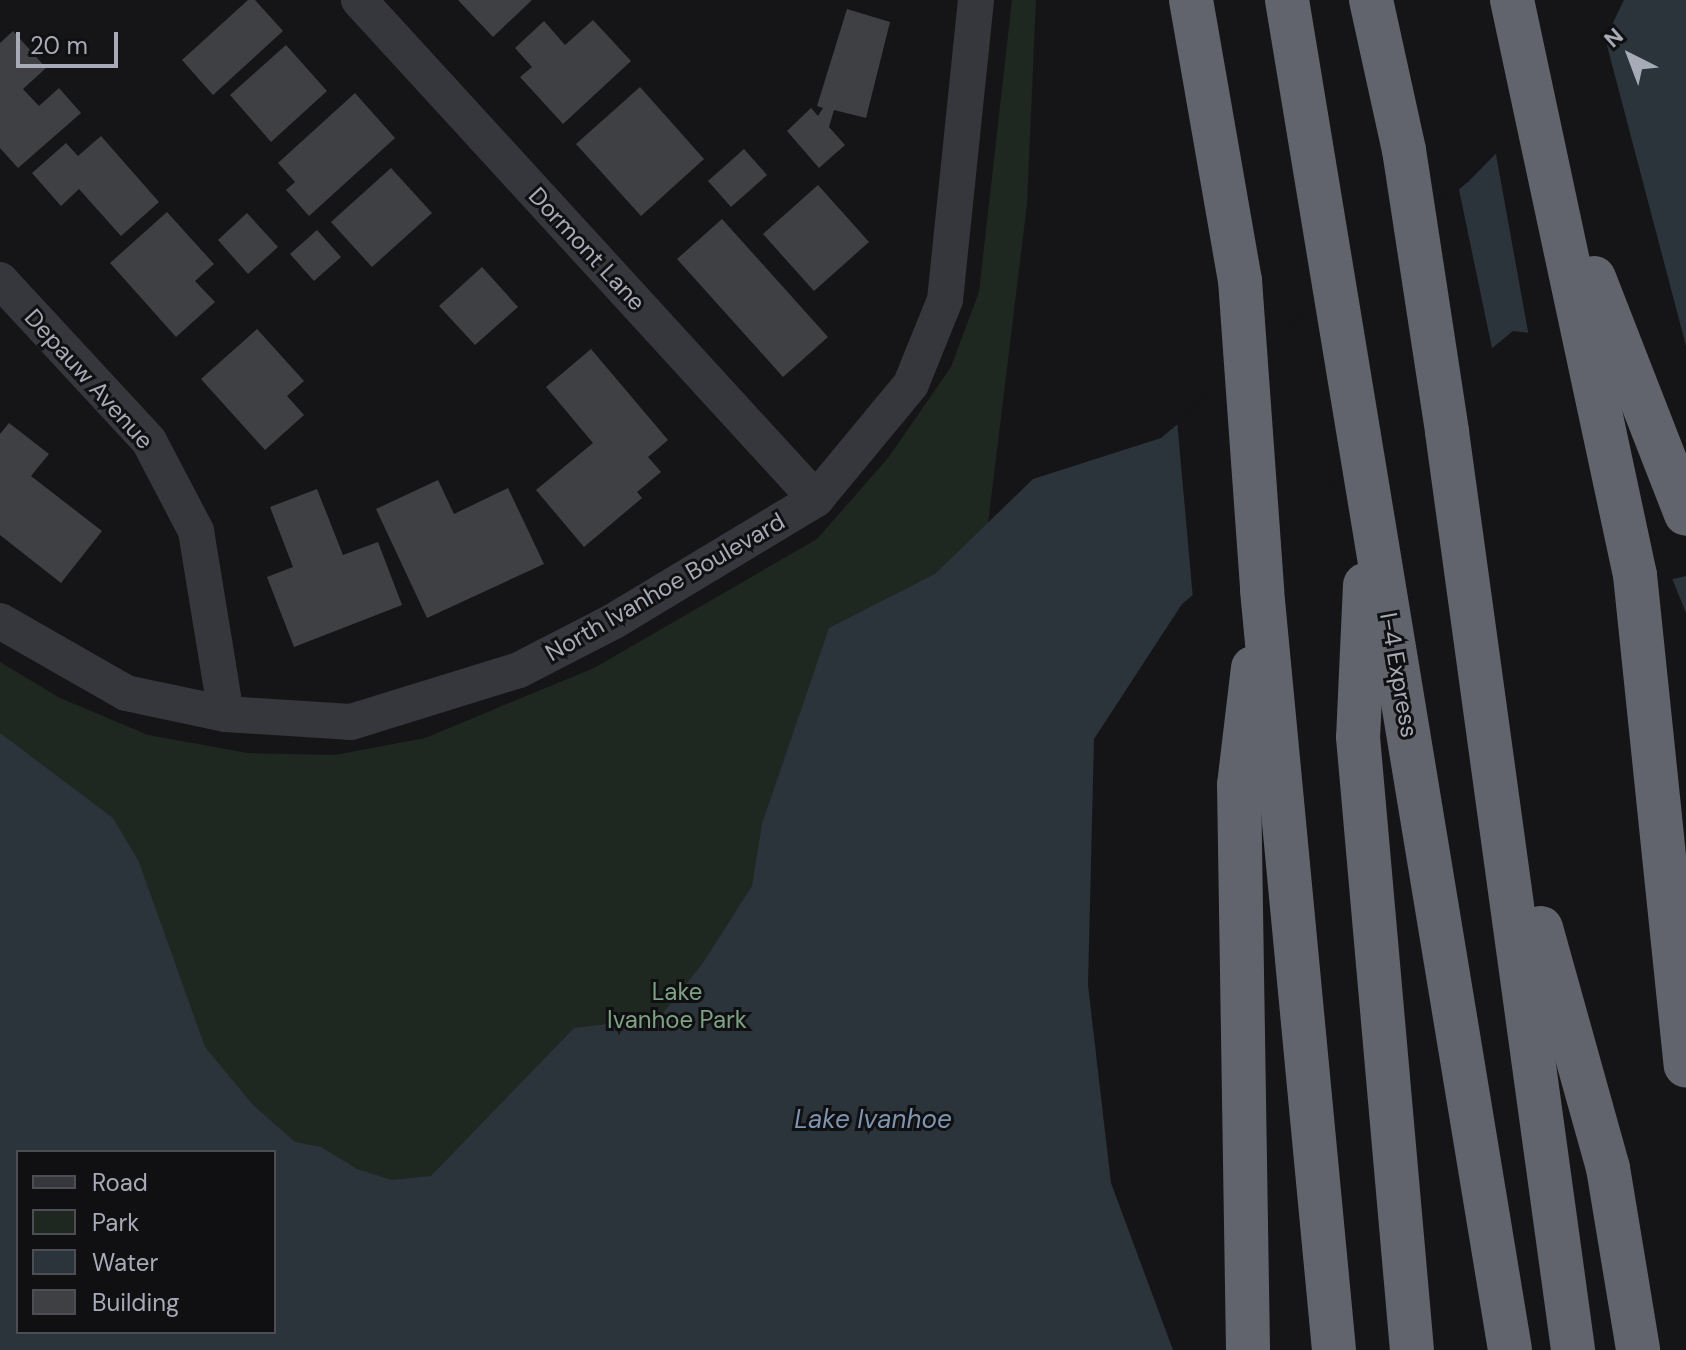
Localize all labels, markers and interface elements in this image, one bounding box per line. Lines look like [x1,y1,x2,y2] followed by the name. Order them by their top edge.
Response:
[20,16,122,66] scale bar
[1590,16,1670,96] north arrow
[1598,22,1629,54] text: N
[30,30,88,61] text: 20 m
[523,181,651,317] street label: Dormont Lane
[19,303,159,455] street label: Depauw Avenue
[540,507,790,667] street label: North Ivanhoe Boulevard
[1374,610,1424,740] street label: I-4 Express
[607,978,747,1034] park label: Lake Ivanhoe Park
[794,1104,952,1136] water label: Lake Ivanhoe
[16,1150,276,1334] legend
[92,1167,148,1198] text: Road
[92,1207,139,1238] text: Park
[92,1247,158,1278] text: Water
[92,1287,179,1318] text: Building

